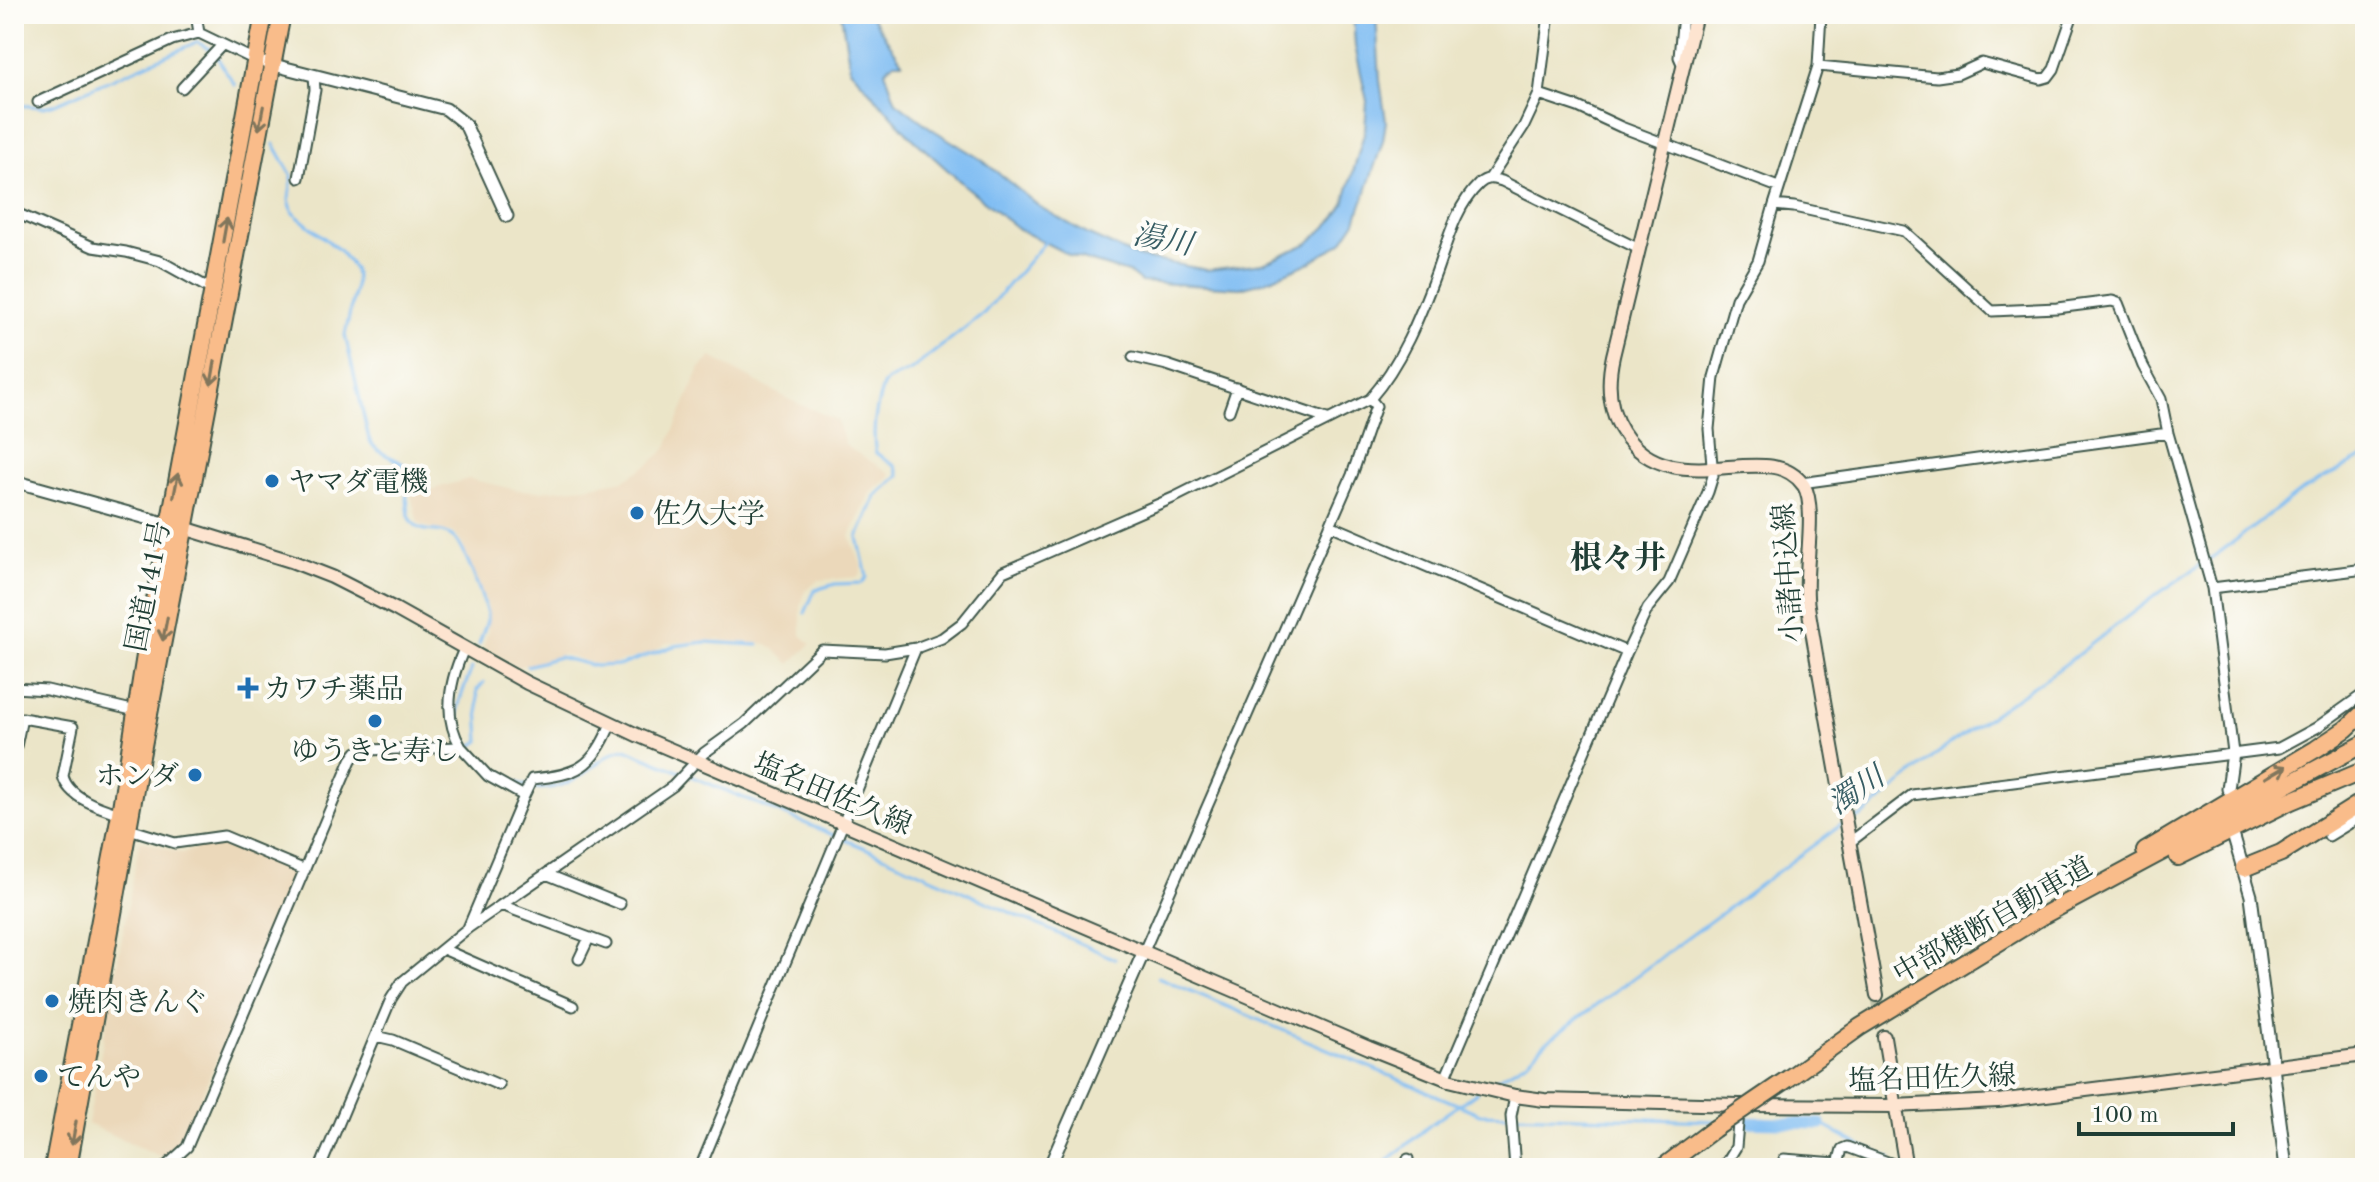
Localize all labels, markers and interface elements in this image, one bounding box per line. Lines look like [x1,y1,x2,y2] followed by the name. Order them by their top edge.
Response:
[252,105,267,130] one-way arrow
[218,218,233,243] one-way arrow
[1130,219,1198,262] water label: 湯川
[204,360,219,386] one-way arrow
[288,467,428,498] place label: ヤマダ電機
[263,472,281,490] marker: ヤマダ電機
[170,473,185,498] one-way arrow
[653,499,765,530] place label: 佐久大学
[1768,502,1809,644] street label: 小諸中込線
[628,504,646,522] marker: 佐久大学
[121,518,176,654] street label: 国道141号
[1570,540,1666,576] district label: 根々井
[157,616,172,641] one-way arrow
[264,674,404,705] place label: カワチ薬品
[239,679,257,697] marker: カワチ薬品
[366,712,384,730] marker: ゆうきと寿し
[291,736,459,767] place label: ゆうきと寿し
[749,747,916,841] street label: 塩名田佐久線
[1823,759,1893,821] water label: 濁川
[96,762,179,792] place label: ホンダ
[2263,764,2287,779] one-way arrow
[186,766,204,784] marker: ホンダ
[1888,851,2098,990] street label: 中部横断自動車道
[68,987,208,1018] place label: 焼肉きんぐ
[43,992,61,1010] marker: 焼肉きんぐ
[1848,1060,2017,1097] street label: 塩名田佐久線
[57,1064,141,1093] place label: てんや
[32,1067,50,1085] marker: てんや
[2079,1086,2233,1136] scale bar
[2091,1104,2159,1128] text: 100 m
[66,1120,81,1145] one-way arrow

